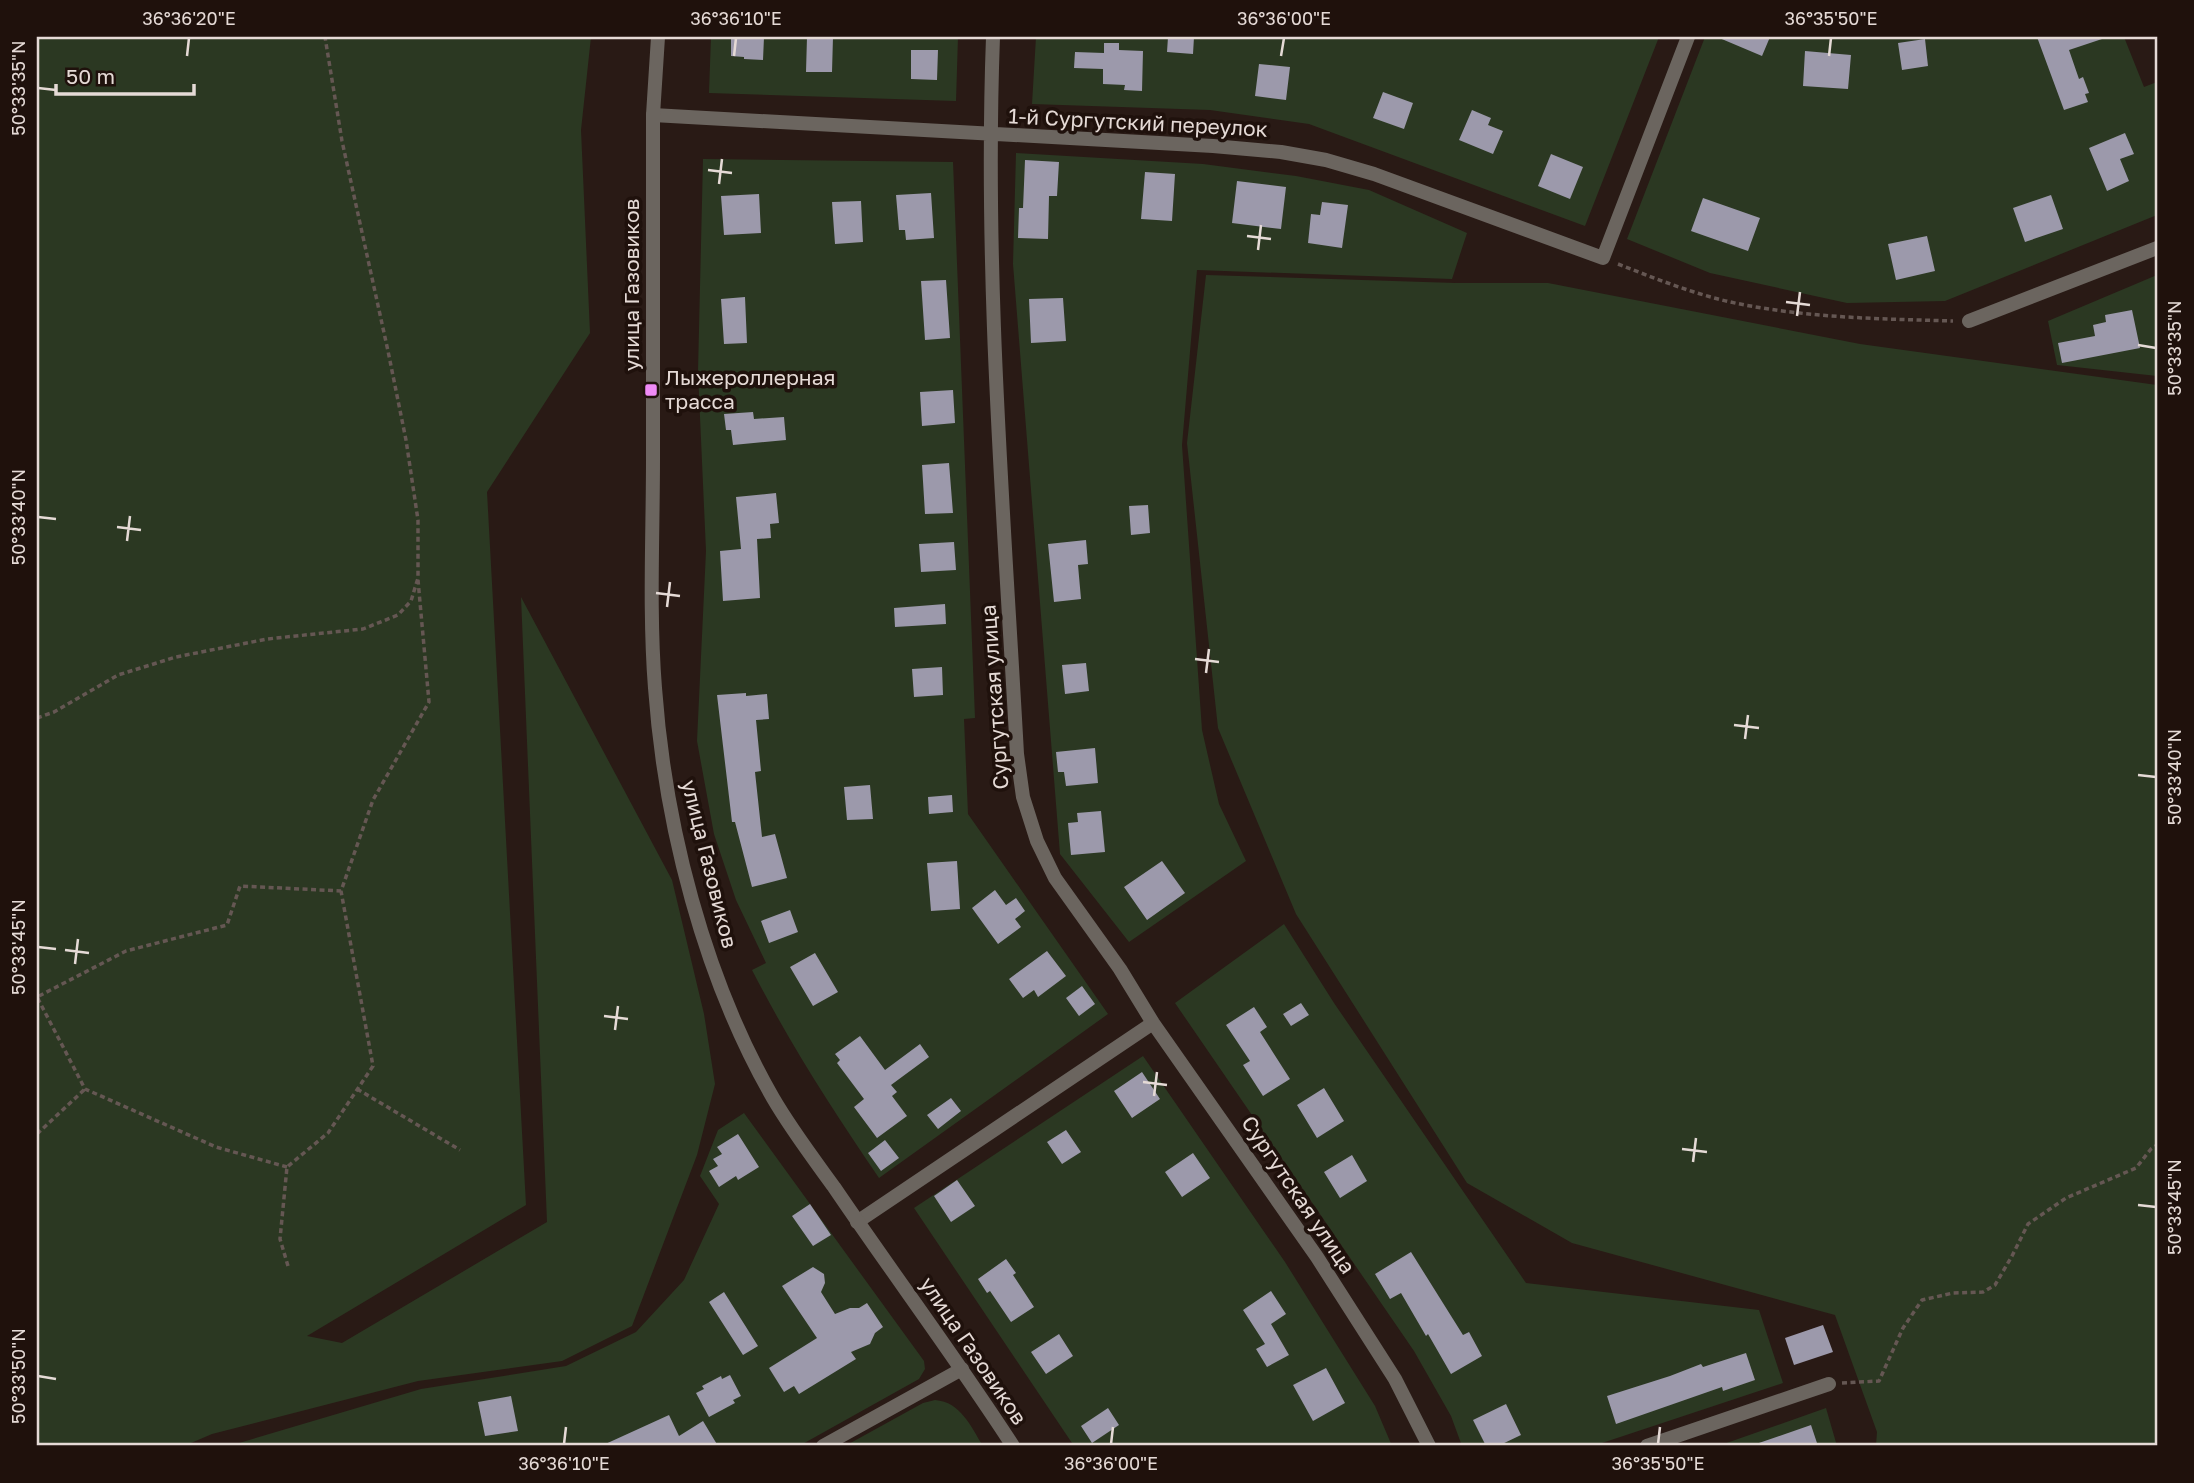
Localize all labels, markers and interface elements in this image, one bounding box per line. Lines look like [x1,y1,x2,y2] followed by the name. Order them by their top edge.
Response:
[142,7,236,29] text: 36°36'20"E
[690,7,782,29] text: 36°36'10"E
[1237,7,1331,29] text: 36°36'00"E
[1785,7,1877,29] text: 36°35'50"E
[7,40,29,136] text: 50°33'35"N
[56,52,194,96] scale bar
[66,63,115,89] text: 50 m
[1008,102,1268,142] street label: 1-й Сургутский переулок
[618,199,644,371] street label: улица Газовиков
[2163,300,2185,396] text: 50°33'35"N
[665,364,836,414] place label: Лыжероллерная трасса
[643,382,659,398] marker: Лыжероллерная трасса
[7,469,29,565] text: 50°33'40"N
[975,604,1013,790] street label: Сургутская улица
[2163,729,2185,825] text: 50°33'40"N
[676,777,743,951] street label: улица Газовиков
[7,899,29,995] text: 50°33'45"N
[1236,1110,1361,1278] street label: Сургутская улица
[2163,1159,2185,1255] text: 50°33'45"N
[915,1272,1033,1429] street label: улица Газовиков
[7,1328,29,1424] text: 50°33'50"N
[518,1452,610,1474] text: 36°36'10"E
[1064,1452,1158,1474] text: 36°36'00"E
[1612,1452,1704,1474] text: 36°35'50"E

